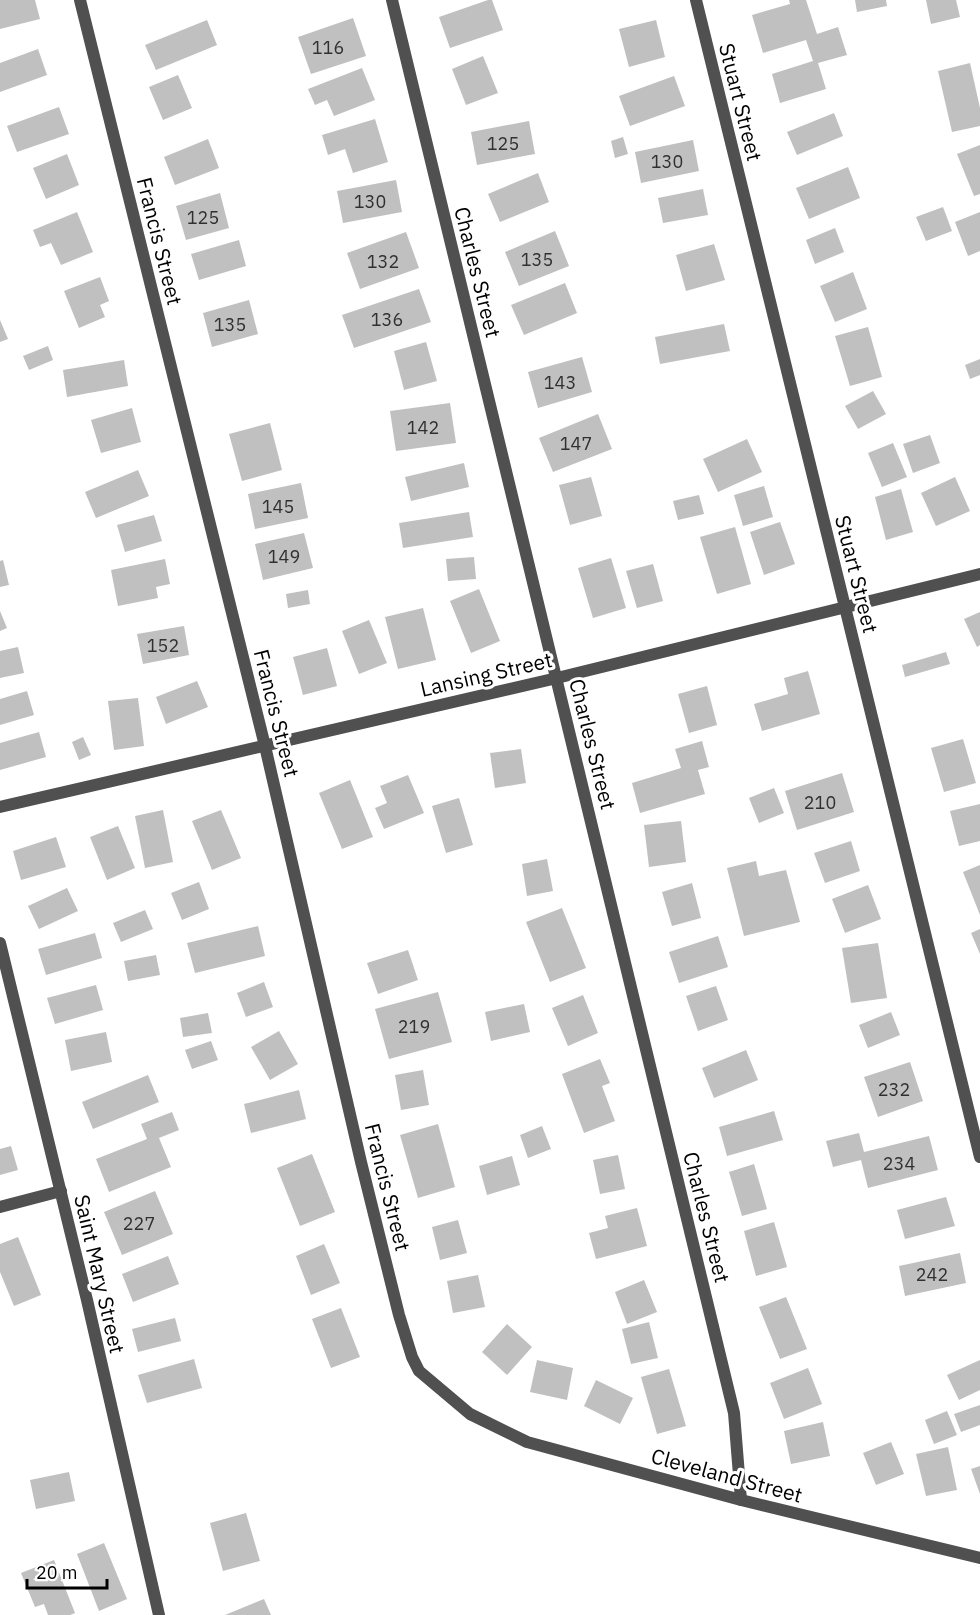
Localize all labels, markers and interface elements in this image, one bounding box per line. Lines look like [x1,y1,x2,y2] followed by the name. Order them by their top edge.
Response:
[312,36,344,59] house number: 116
[713,40,769,164] street label: Stuart Street
[487,132,519,155] house number: 125
[651,150,683,173] house number: 130
[131,174,189,308] street label: Francis Street
[354,190,386,213] house number: 130
[448,204,508,340] street label: Charles Street
[187,206,219,229] house number: 125
[521,248,553,271] house number: 135
[367,250,399,273] house number: 132
[371,308,403,331] house number: 136
[214,313,246,336] house number: 135
[544,371,576,394] house number: 143
[407,416,439,439] house number: 142
[560,432,592,455] house number: 147
[262,495,294,518] house number: 145
[829,512,885,636] street label: Stuart Street
[268,545,300,568] house number: 149
[147,634,179,657] house number: 152
[417,645,555,703] street label: Lansing Street
[248,646,306,780] street label: Francis Street
[563,676,623,812] street label: Charles Street
[804,791,836,814] house number: 210
[398,1015,430,1038] house number: 219
[878,1078,910,1101] house number: 232
[359,1120,417,1254] street label: Francis Street
[677,1149,737,1285] street label: Charles Street
[883,1152,915,1175] house number: 234
[68,1192,132,1356] street label: Saint Mary Street
[123,1212,155,1235] house number: 227
[916,1263,948,1286] house number: 242
[648,1441,806,1509] street label: Cleveland Street
[27,1552,106,1590] scale bar
[36,1561,78,1584] text: 20 m

